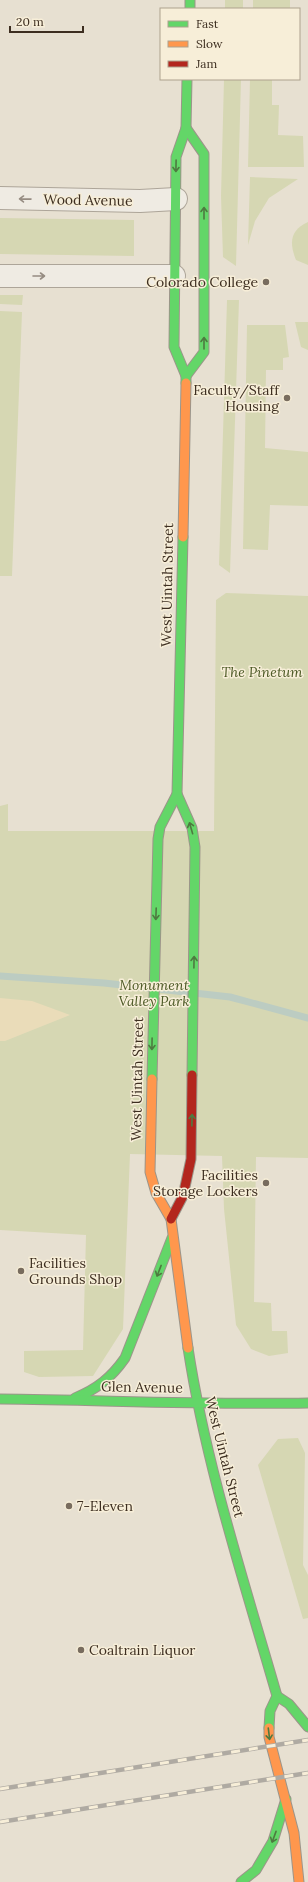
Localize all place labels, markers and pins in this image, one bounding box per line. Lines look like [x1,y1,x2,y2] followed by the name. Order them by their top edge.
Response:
[146,273,258,291] place label: Colorado College
[261,277,271,287] marker: Colorado College
[193,381,280,415] place label: Faculty/Staff Housing
[282,393,292,403] marker: Faculty/Staff Housing
[153,1166,258,1200] place label: Facilities Storage Lockers
[261,1178,271,1188] marker: Facilities Storage Lockers
[29,1254,122,1288] place label: Facilities Grounds Shop
[16,1266,26,1276] marker: Facilities Grounds Shop
[77,1497,133,1515] place label: 7-Eleven
[64,1501,74,1511] marker: 7-Eleven
[89,1641,195,1659] place label: Coaltrain Liquor
[76,1645,86,1655] marker: Coaltrain Liquor

